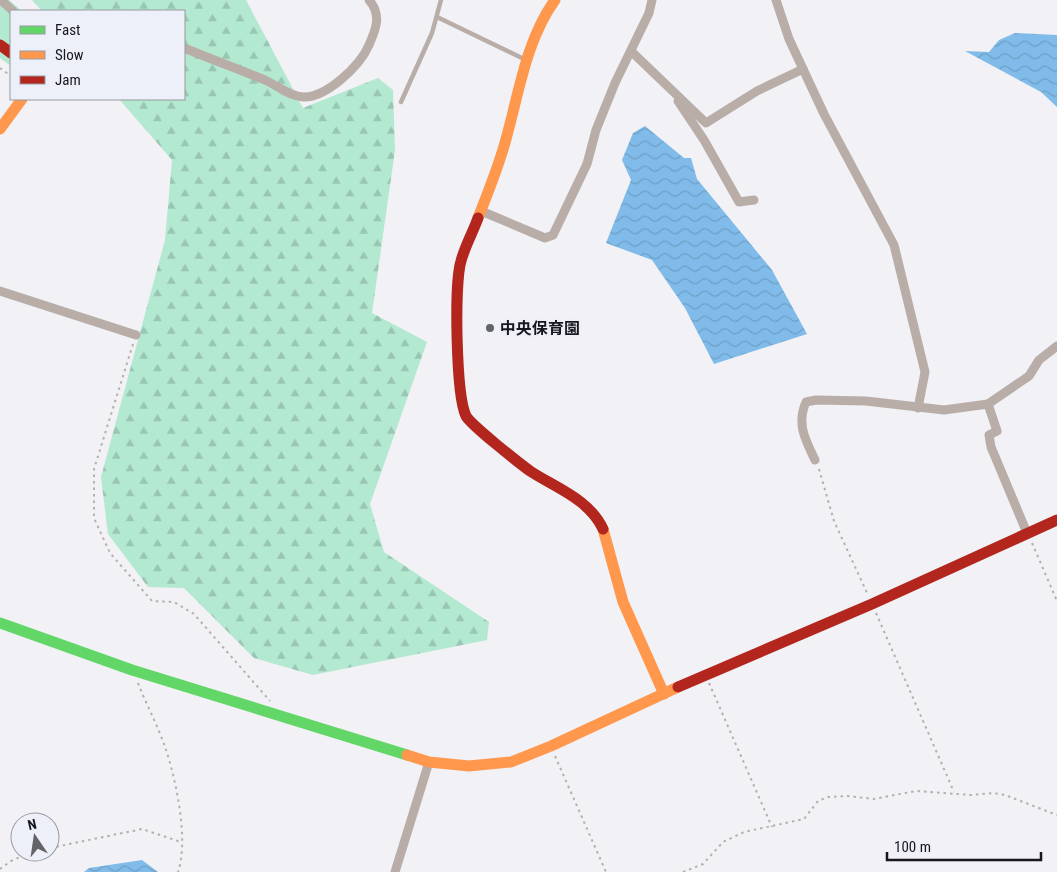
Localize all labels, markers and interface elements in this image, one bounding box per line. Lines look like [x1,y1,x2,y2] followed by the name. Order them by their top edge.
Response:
[10,10,185,100] legend
[55,21,80,39] text: Fast
[55,46,84,64] text: Slow
[55,71,81,89] text: Jam
[500,319,580,338] place label: 中央保育園
[484,322,496,334] marker: 中央保育園
[10,812,60,862] north arrow
[26,816,38,833] text: N
[887,830,1041,862] scale bar
[894,838,931,856] text: 100 m

